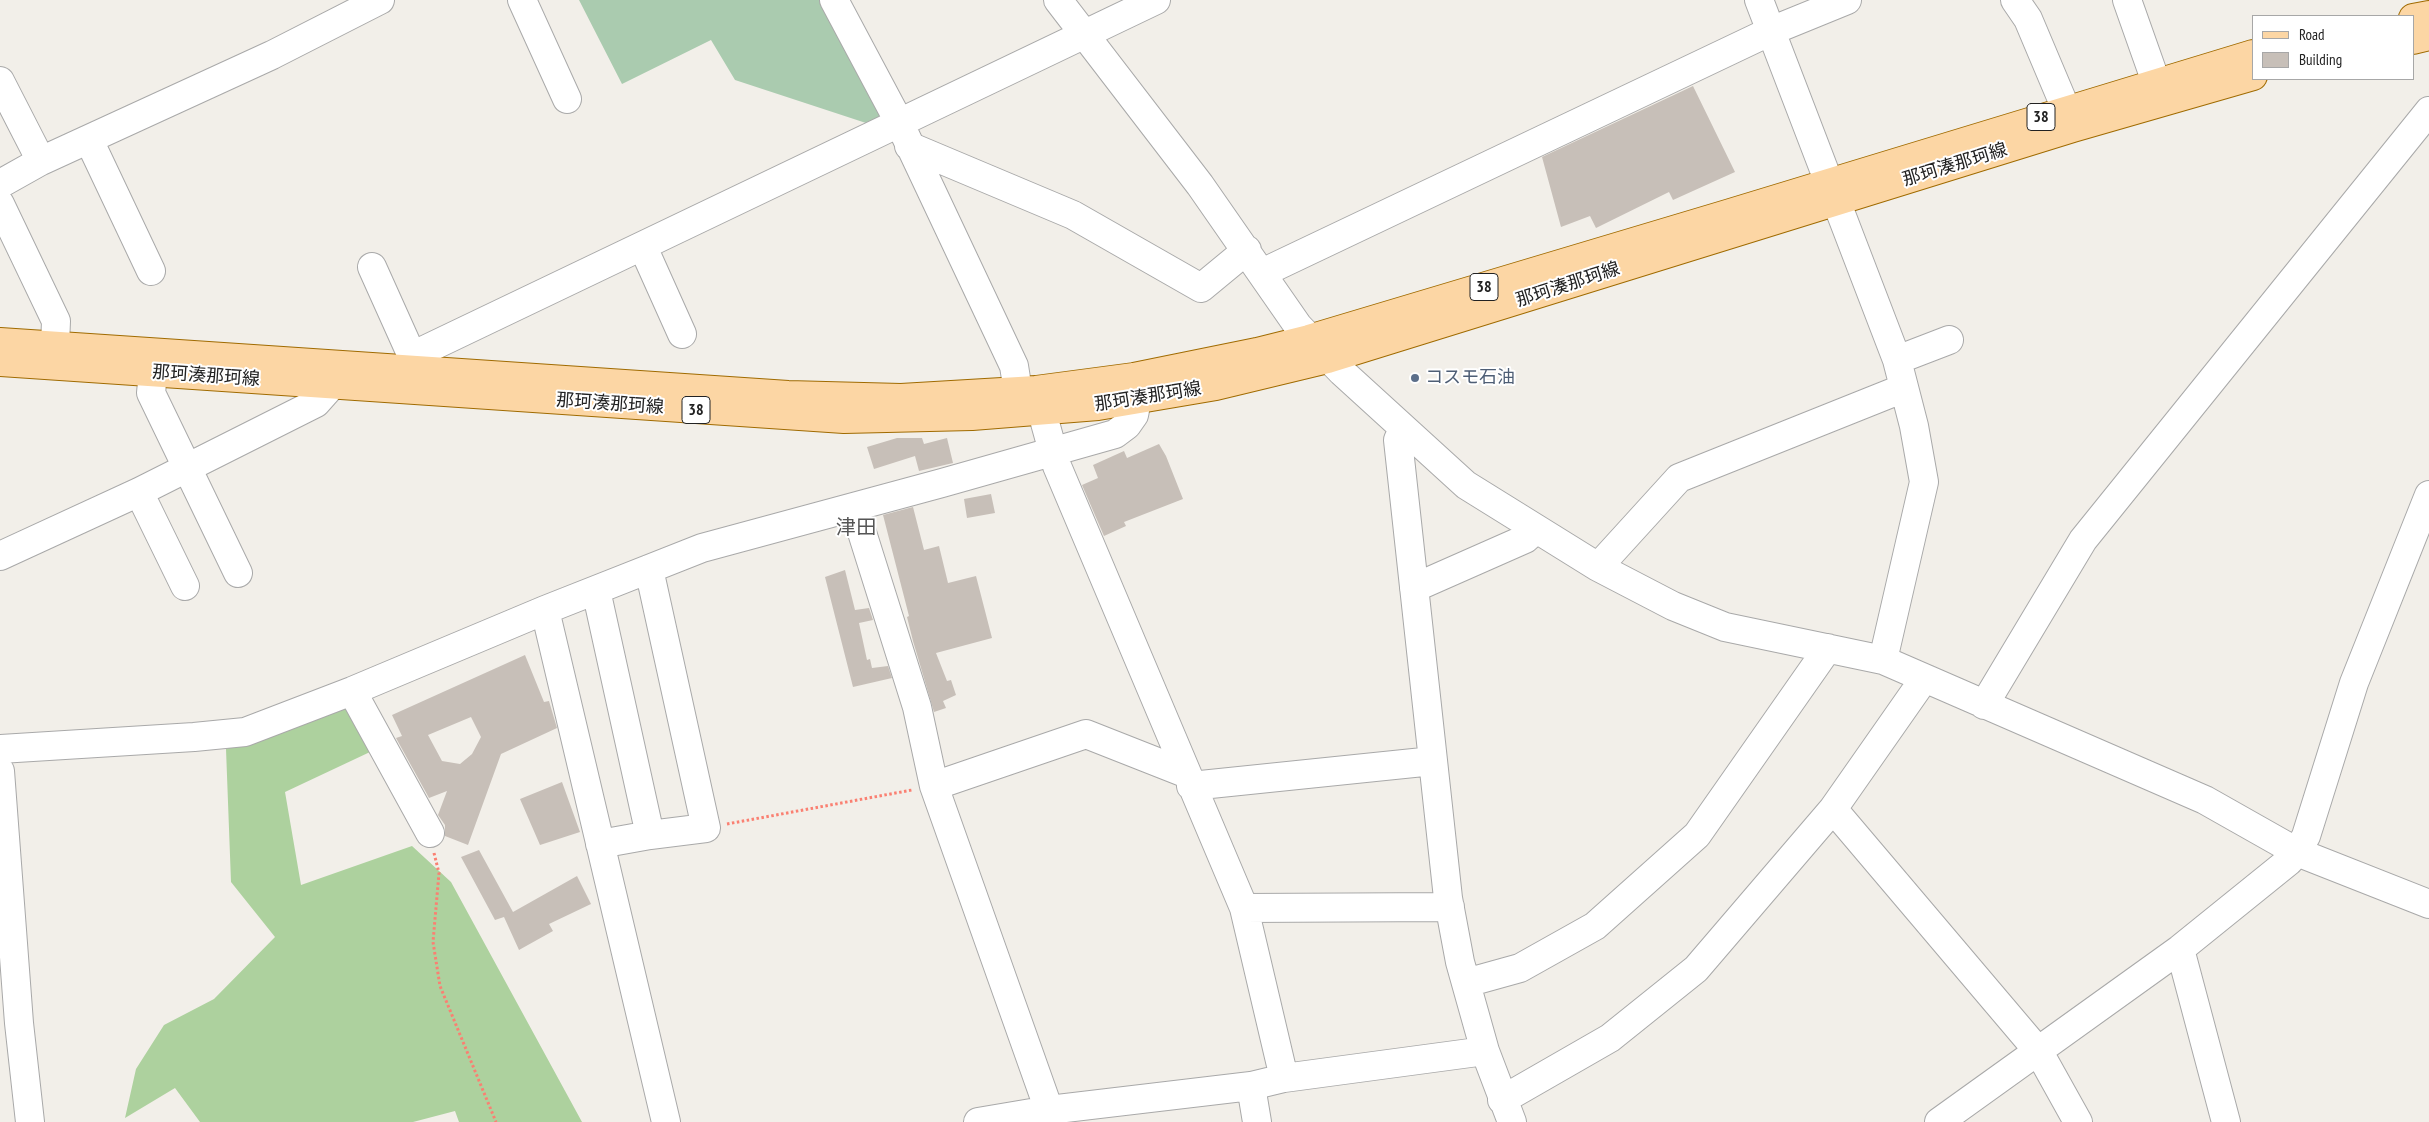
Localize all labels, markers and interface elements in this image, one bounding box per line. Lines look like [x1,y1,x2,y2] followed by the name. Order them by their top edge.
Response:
[2252,15,2414,80] legend
[2299,25,2325,44] text: Road
[2299,50,2342,69] text: Building
[2027,104,2055,130] road number: 38
[1900,139,2010,191] street label: 那珂湊那珂線
[1513,258,1623,312] street label: 那珂湊那珂線
[1470,274,1498,300] road number: 38
[151,361,261,391] street label: 那珂湊那珂線
[1425,367,1515,389] place label: コスモ石油
[1409,372,1421,384] marker: コスモ石油
[1093,378,1203,416] street label: 那珂湊那珂線
[555,389,665,419] street label: 那珂湊那珂線
[682,396,710,424] road number: 38
[836,516,876,540] district label: 津田

